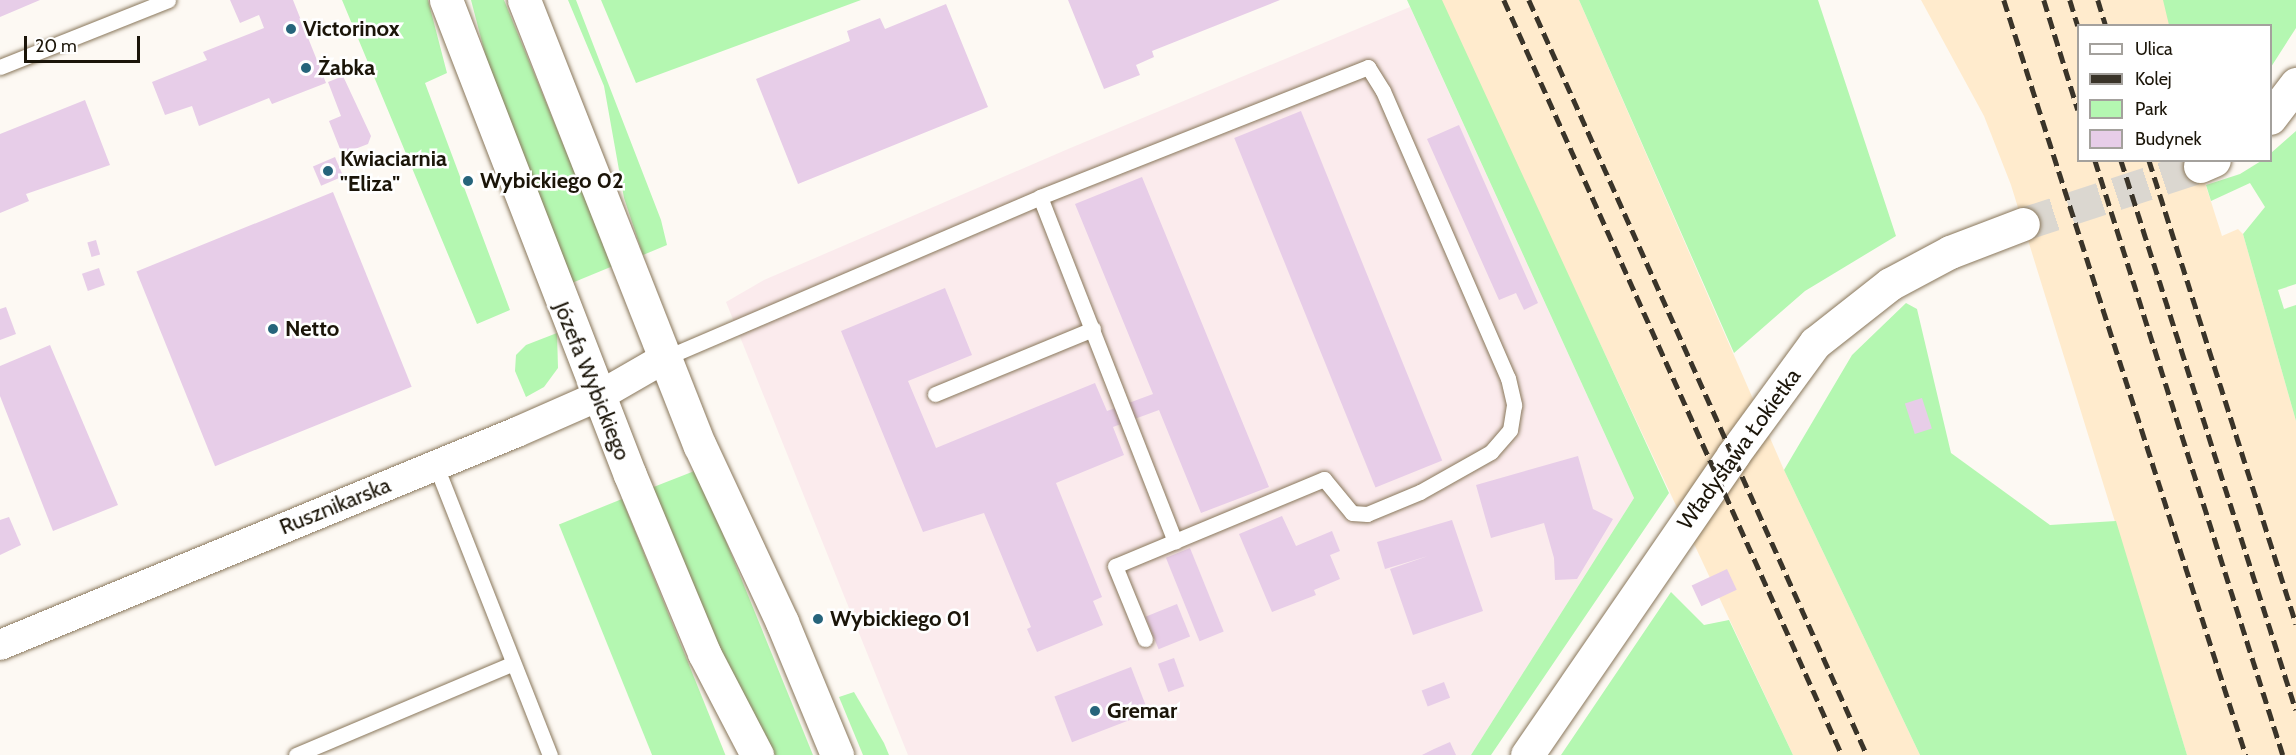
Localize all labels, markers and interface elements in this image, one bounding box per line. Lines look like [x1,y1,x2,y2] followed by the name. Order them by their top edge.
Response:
[303,16,400,42] place label: Victorinox
[284,22,298,36] marker: Victorinox
[27,24,142,62] scale bar
[2077,24,2272,162] legend
[35,35,77,57] text: 20 m
[2135,38,2173,60] text: Ulica
[318,55,375,81] place label: Żabka
[299,61,313,75] marker: Żabka
[2135,68,2172,90] text: Kolej
[2135,98,2167,120] text: Park
[2135,128,2202,150] text: Budynek
[340,145,447,196] place label: Kwiaciarnia "Eliza"
[321,164,335,178] marker: Kwiaciarnia "Eliza"
[480,168,624,194] place label: Wybickiego 02
[461,174,475,188] marker: Wybickiego 02
[548,298,636,464] street label: Józefa Wybickiego
[285,316,339,342] place label: Netto
[266,322,280,336] marker: Netto
[1672,363,1806,535] street label: Władysława Łokietka
[276,472,394,540] street label: Rusznikarska
[830,606,970,632] place label: Wybickiego 01
[811,612,825,626] marker: Wybickiego 01
[1107,698,1177,724] place label: Gremar
[1088,704,1102,718] marker: Gremar

